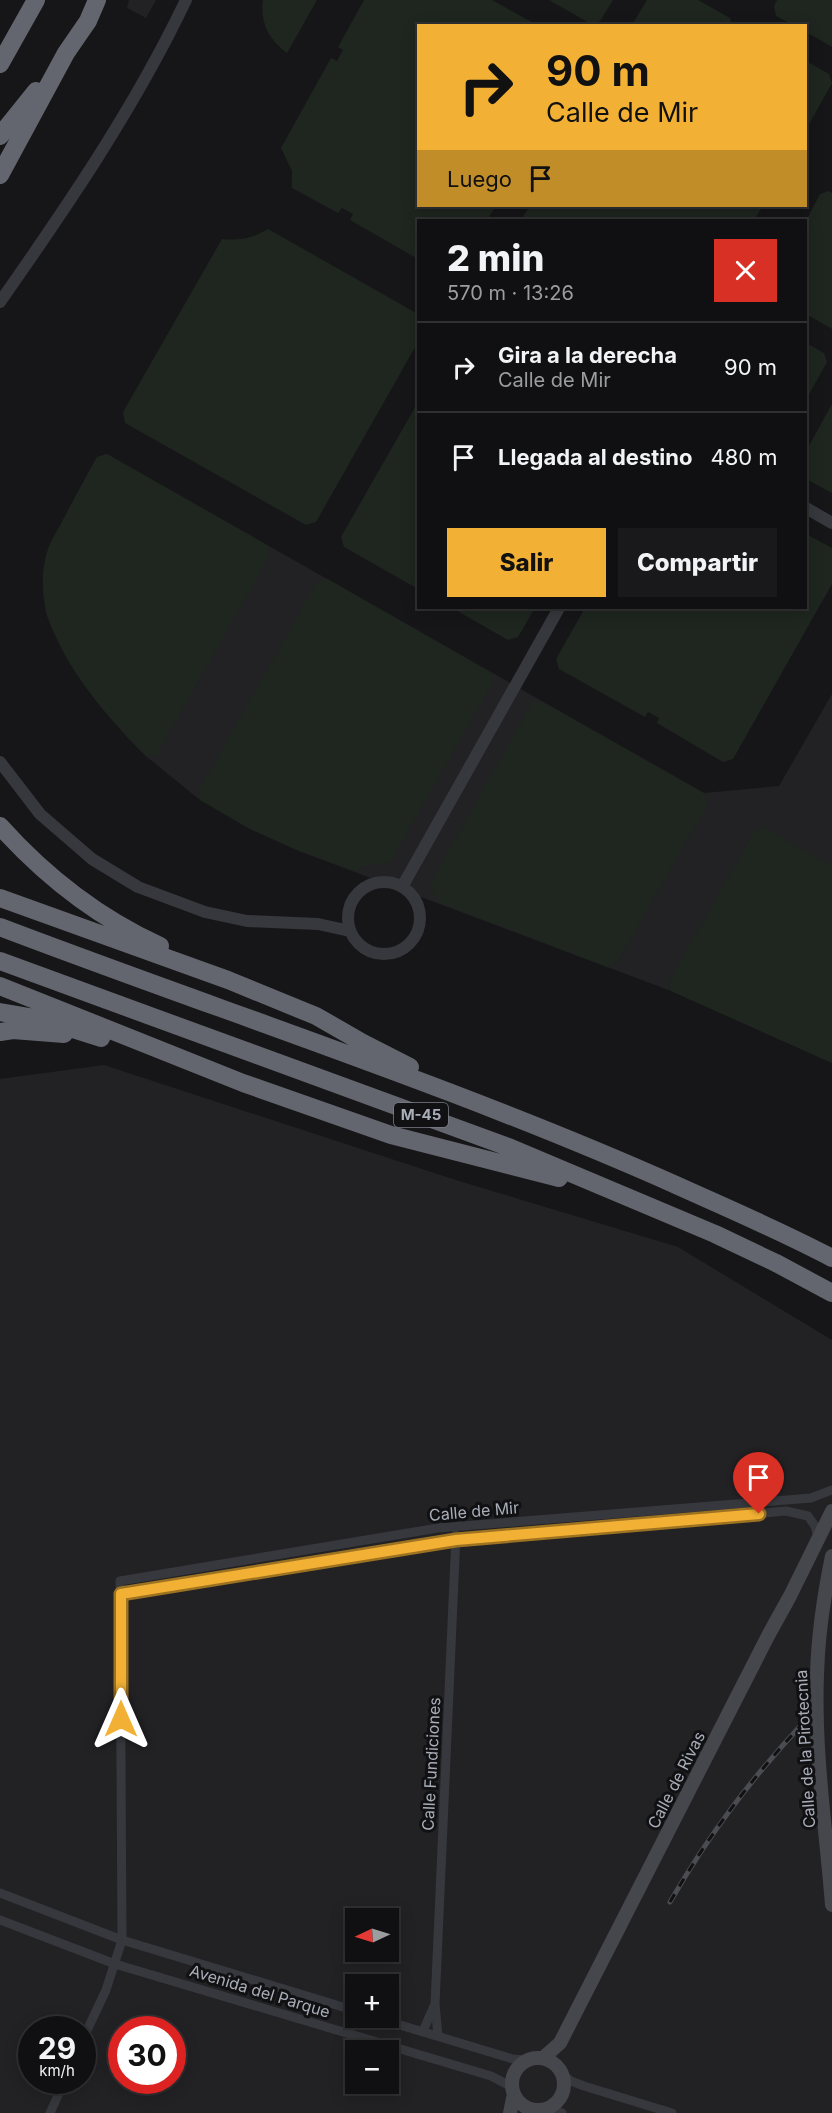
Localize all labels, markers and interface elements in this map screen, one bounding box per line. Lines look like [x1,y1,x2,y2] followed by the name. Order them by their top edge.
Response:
[546,45,650,96] text: 90 m
[447,48,525,126] icon: right
[546,96,698,129] text: Calle de Mir
[524,162,557,195] icon: arrive
[447,166,512,192] text: Luego
[447,236,544,280] text: 2 min
[714,239,777,302] button: close
[447,281,574,305] text: 570 m · 13:26
[498,342,677,368] text: Gira a la derecha
[447,351,480,384] icon: right
[724,354,777,380] text: 90 m
[498,368,611,392] text: Calle de Mir
[447,441,480,474] icon: arrive
[498,444,692,470] text: Llegada al destino
[710,444,778,470] text: 480 m
[447,528,606,597] button: Salir
[618,528,777,597] button: Compartir
[394,1103,448,1127] road number: M-45
[733,1452,784,1514] pin
[742,1461,775,1494] icon: arrive
[428,1497,520,1525] street label: Calle de Mir
[791,1669,819,1829] street label: Calle de la Pirotecnia
[89,1687,153,1751] position arrow
[418,1697,444,1831] street label: Calle Fundiciones
[643,1728,709,1832] street label: Calle de Rivas
[345,1908,399,1962] north arrow
[345,1908,399,2094] map controls
[187,1960,333,2022] street label: Avenida del Parque
[345,1974,399,2028] button: +
[108,2016,186,2094] speed limit sign: 30
[38,2030,76,2066] text: 29
[345,2040,399,2094] button: −
[39,2061,75,2080] text: km/h

